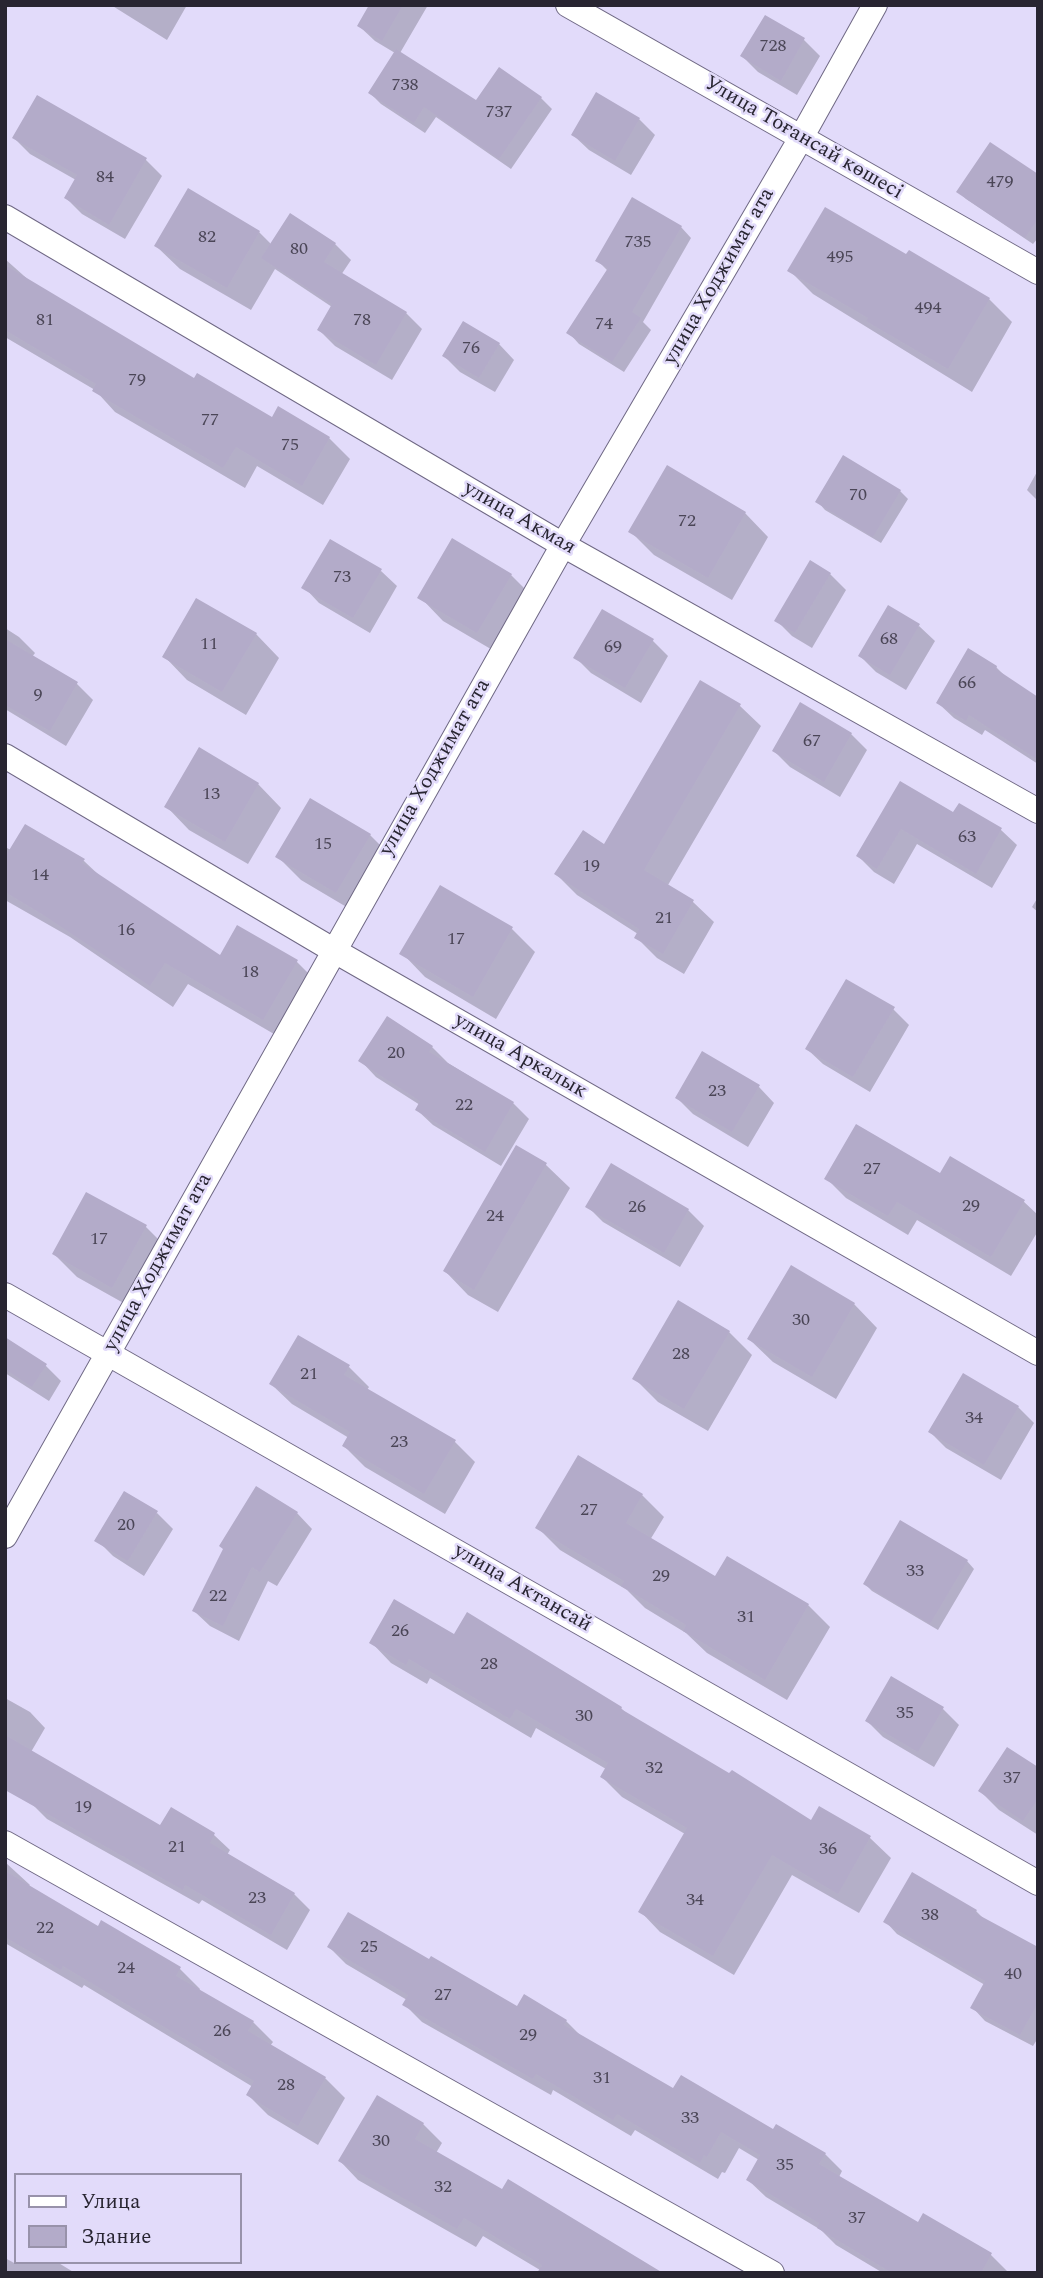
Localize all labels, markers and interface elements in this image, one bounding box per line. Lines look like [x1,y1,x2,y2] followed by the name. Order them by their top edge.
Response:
[760,36,786,58] house number: 728
[699,72,907,206] street label: Улица Тоғансай көшесі
[392,75,418,97] house number: 738
[486,102,512,124] house number: 737
[96,167,114,189] house number: 84
[987,172,1013,194] house number: 479
[659,184,781,370] street label: улица Ходжимат ата
[198,227,216,249] house number: 82
[625,232,651,254] house number: 735
[290,239,308,261] house number: 80
[827,247,853,269] house number: 495
[915,298,941,320] house number: 494
[36,310,54,332] house number: 81
[353,310,371,332] house number: 78
[595,314,613,336] house number: 74
[462,338,480,360] house number: 76
[128,370,146,392] house number: 79
[201,410,219,432] house number: 77
[281,435,299,457] house number: 75
[458,477,580,561] street label: улица Акмая
[849,485,867,507] house number: 70
[678,511,696,533] house number: 72
[333,567,351,589] house number: 73
[880,629,898,651] house number: 68
[200,634,218,656] house number: 11
[604,637,622,659] house number: 69
[958,673,976,695] house number: 66
[375,675,497,861] street label: улица Ходжимат ата
[34,685,42,707] house number: 9
[803,731,821,753] house number: 67
[202,784,220,806] house number: 13
[958,827,976,849] house number: 63
[314,834,332,856] house number: 15
[582,856,600,878] house number: 19
[31,865,49,887] house number: 14
[655,908,673,930] house number: 21
[117,920,135,942] house number: 16
[447,929,465,951] house number: 17
[241,962,259,984] house number: 18
[449,1009,591,1105] street label: улица Аркалык
[387,1043,405,1065] house number: 20
[708,1081,726,1103] house number: 23
[455,1095,473,1117] house number: 22
[863,1159,881,1181] house number: 27
[99,1169,219,1357] street label: улица Ходжимат ата
[962,1196,980,1218] house number: 29
[628,1197,646,1219] house number: 26
[486,1206,504,1228] house number: 24
[90,1229,108,1251] house number: 17
[792,1310,810,1332] house number: 30
[672,1344,690,1366] house number: 28
[300,1364,318,1386] house number: 21
[965,1408,983,1430] house number: 34
[390,1432,408,1454] house number: 23
[580,1500,598,1522] house number: 27
[117,1515,135,1537] house number: 20
[448,1539,596,1639] street label: улица Актансай
[906,1561,924,1583] house number: 33
[652,1566,670,1588] house number: 29
[209,1586,227,1608] house number: 22
[737,1607,755,1629] house number: 31
[391,1621,409,1643] house number: 26
[480,1654,498,1676] house number: 28
[896,1703,914,1725] house number: 35
[575,1706,593,1728] house number: 30
[645,1758,663,1780] house number: 32
[1003,1768,1021,1790] house number: 37
[74,1797,92,1819] house number: 19
[168,1837,186,1859] house number: 21
[819,1839,837,1861] house number: 36
[248,1888,266,1910] house number: 23
[686,1890,704,1912] house number: 34
[921,1905,939,1927] house number: 38
[36,1918,54,1940] house number: 22
[360,1937,378,1959] house number: 25
[117,1958,135,1980] house number: 24
[1004,1964,1022,1986] house number: 40
[434,1985,452,2007] house number: 27
[213,2021,231,2043] house number: 26
[519,2025,537,2047] house number: 29
[593,2068,611,2090] house number: 31
[277,2075,295,2097] house number: 28
[681,2108,699,2130] house number: 33
[372,2131,390,2153] house number: 30
[776,2155,794,2177] house number: 35
[14,2173,242,2264] legend
[434,2177,452,2199] house number: 32
[81,2186,140,2218] text: Улица
[848,2208,866,2230] house number: 37
[81,2221,151,2253] text: Здание

